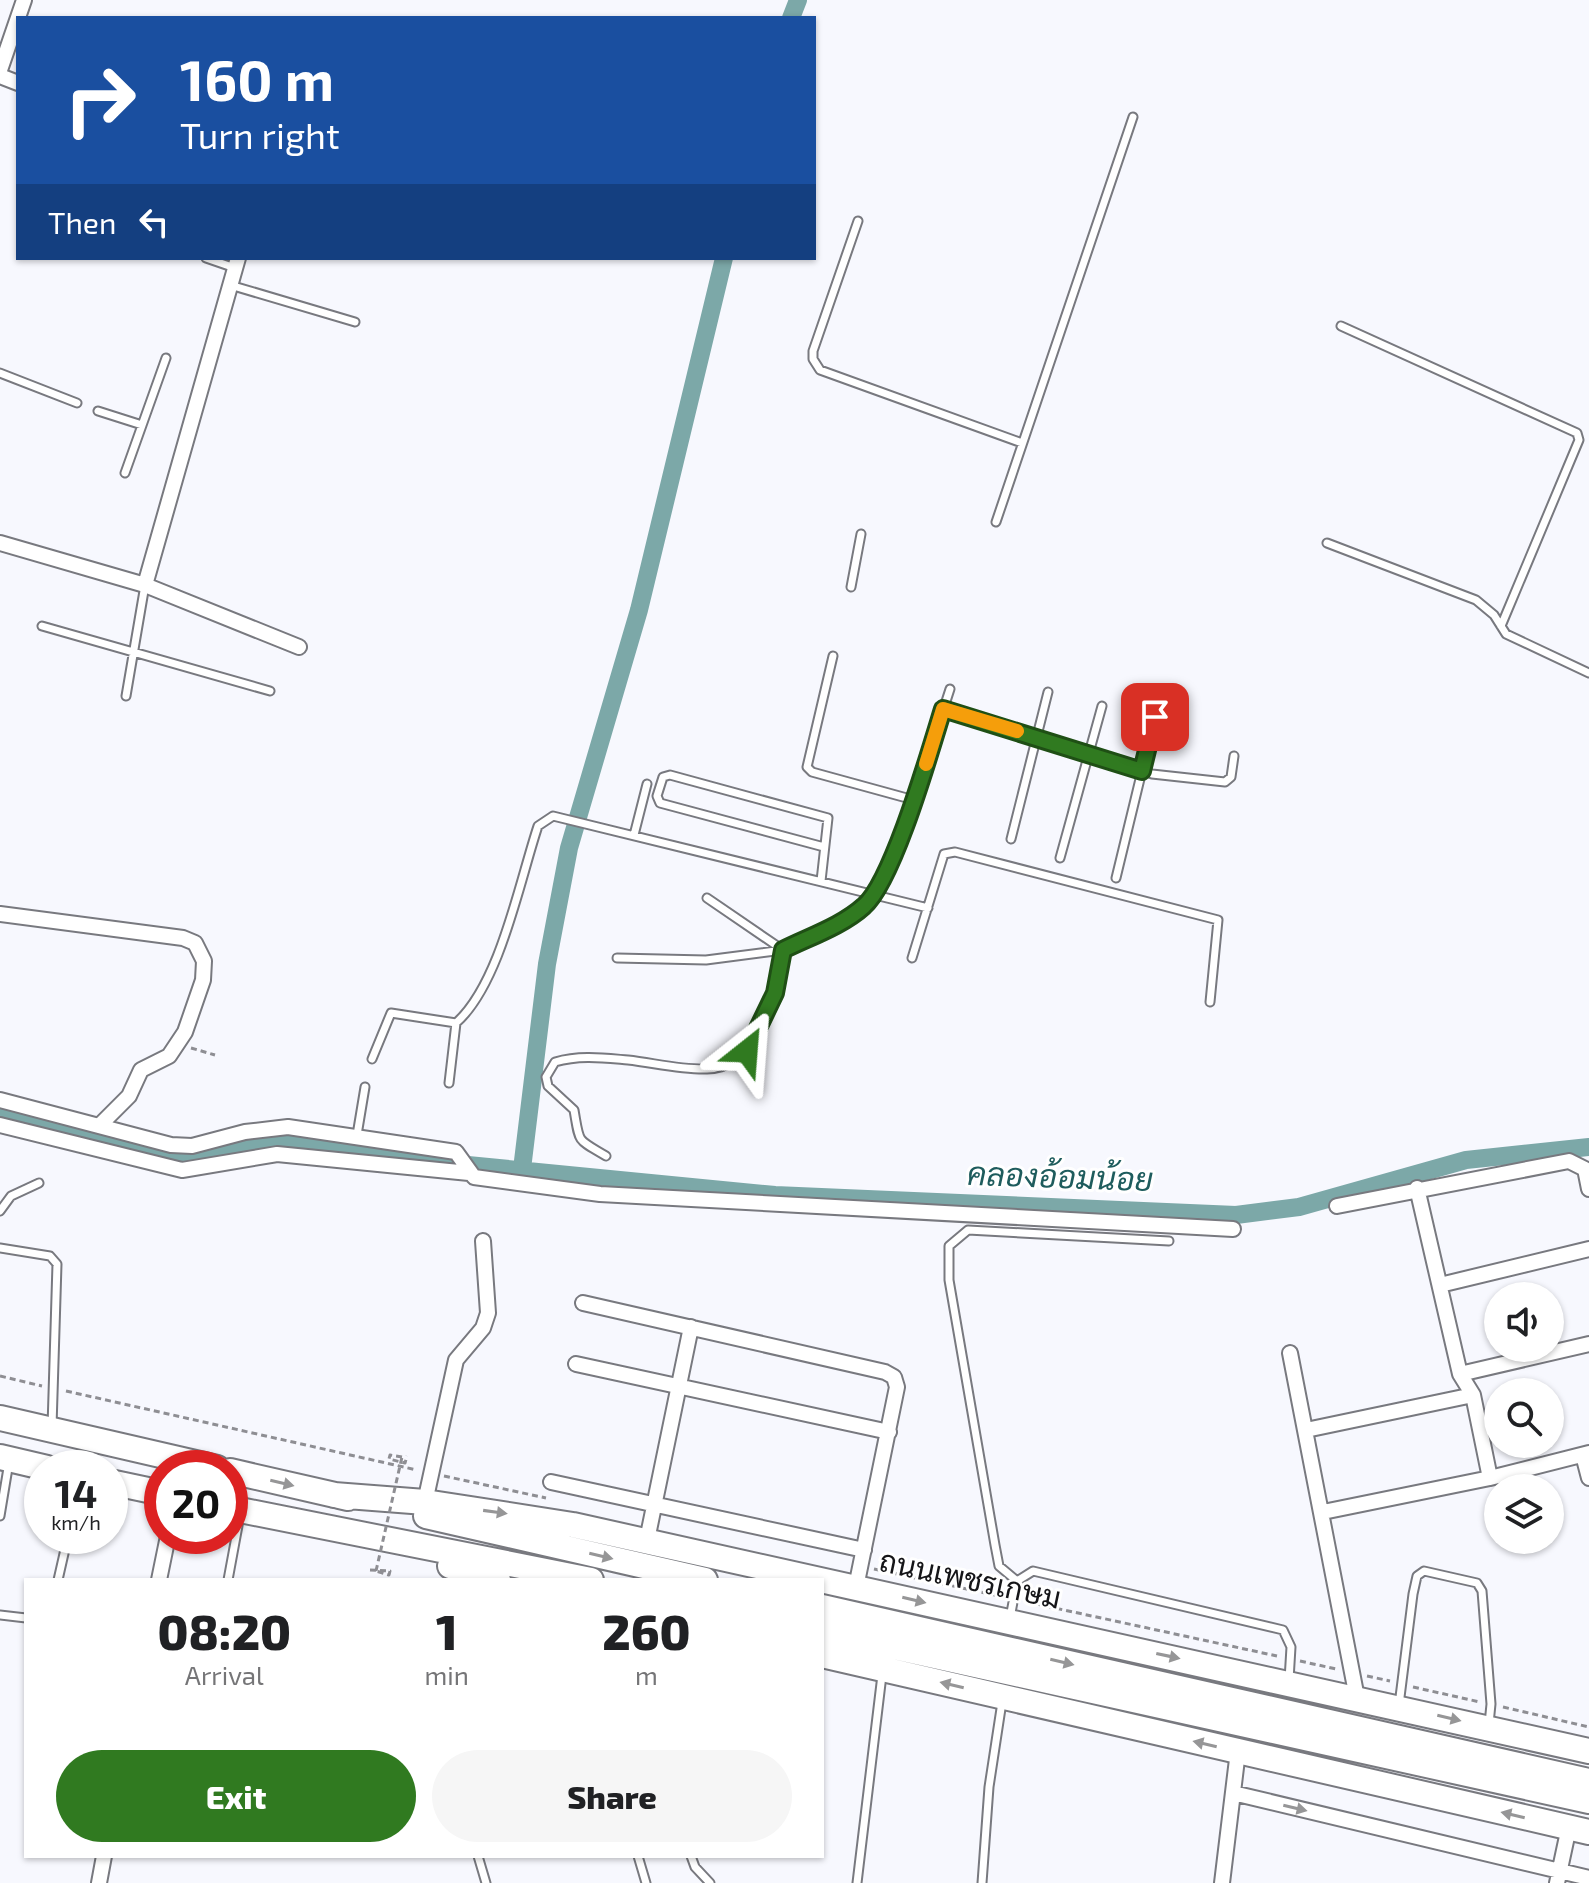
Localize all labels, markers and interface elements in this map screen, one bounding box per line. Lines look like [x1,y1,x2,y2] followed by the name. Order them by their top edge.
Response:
[180,45,334,112] text: 160 m
[48,48,152,152] icon: right
[180,113,340,156] text: Turn right
[132,200,176,244] icon: left
[48,204,116,240] text: Then
[1121,683,1189,751] pin
[1133,695,1177,739] icon: arrive
[705,1009,789,1093] position arrow
[967,1153,1154,1197] water label: คลองอ้อมน้อย
[1484,1282,1564,1554] map controls
[1484,1282,1564,1362] button: sound
[1484,1378,1564,1458] button: search
[144,1450,248,1554] speed limit sign: 20
[55,1468,97,1516] text: 14
[1484,1474,1564,1554] button: layers
[270,1477,295,1490] one-way arrow
[483,1506,508,1519] one-way arrow
[51,1510,101,1534] text: km/h
[876,1541,1064,1615] street label: ถนนเพชรเกษม
[589,1550,614,1563] one-way arrow
[901,1594,926,1607] one-way arrow
[157,1602,291,1660] text: 08:20
[436,1602,458,1660] text: 1
[602,1602,691,1660] text: 260
[1155,1650,1180,1663] one-way arrow
[1049,1656,1074,1669] one-way arrow
[185,1659,264,1690] text: Arrival
[425,1659,469,1690] text: min
[635,1659,658,1690] text: m
[939,1678,964,1691] one-way arrow
[1436,1713,1461,1725] one-way arrow
[1192,1737,1217,1750] one-way arrow
[56,1750,416,1842] button: Exit
[432,1750,792,1842] button: Share
[1283,1802,1308,1815] one-way arrow
[1500,1808,1525,1821] one-way arrow

